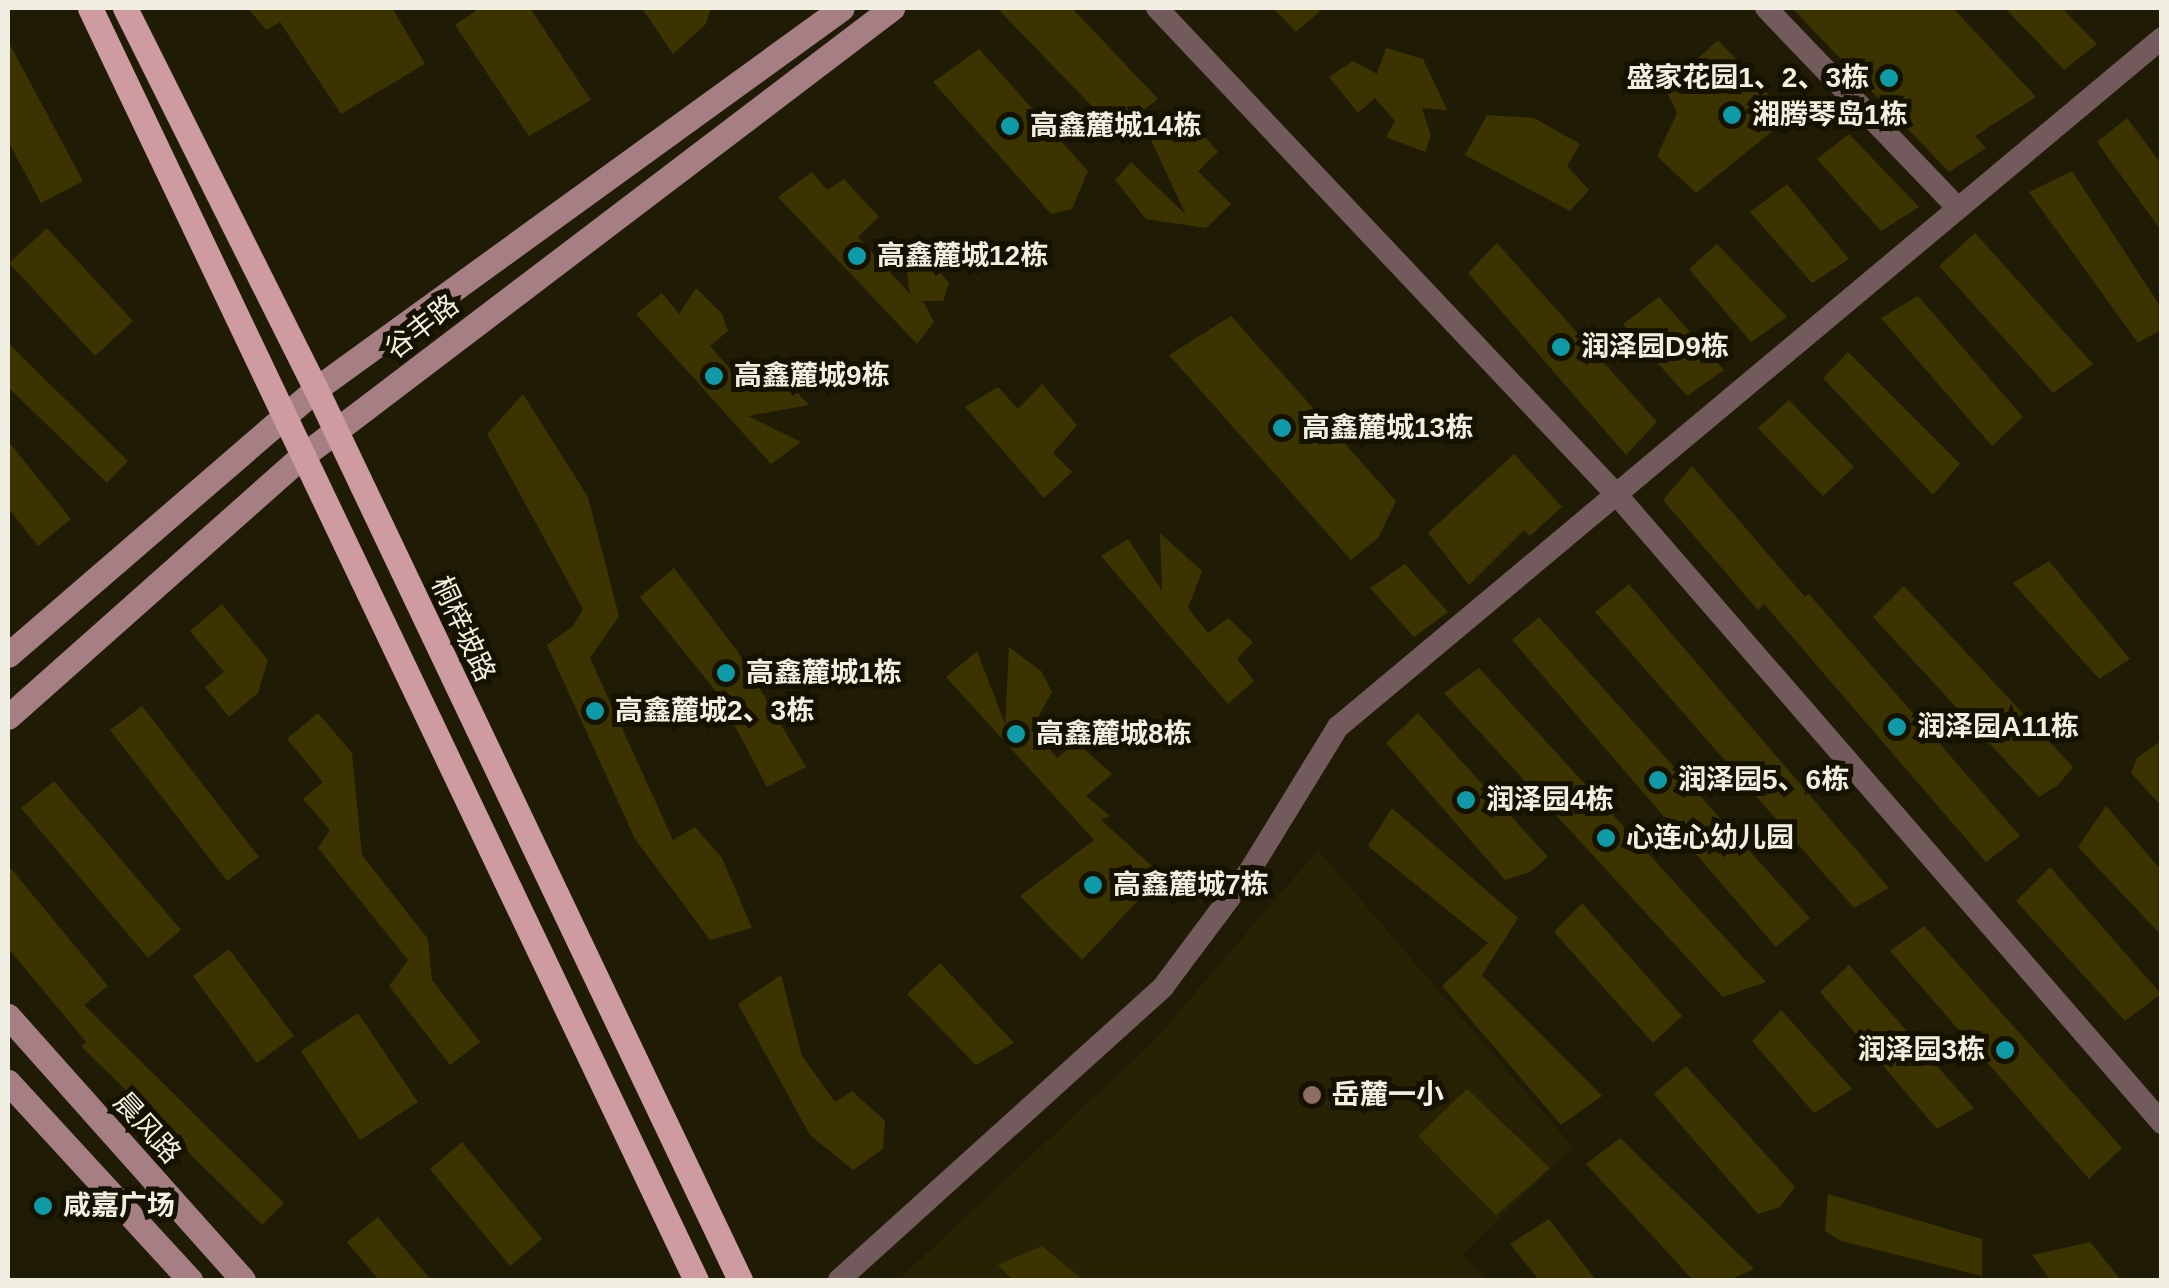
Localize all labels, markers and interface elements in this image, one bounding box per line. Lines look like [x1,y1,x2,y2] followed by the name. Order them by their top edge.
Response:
[1626,61,1869,95] place label: 盛家花园1、2、3栋
[1878,67,1900,89] marker: 盛家花园1、2、3栋
[1752,98,1908,132] place label: 湘腾琴岛1栋
[1721,104,1743,126] marker: 湘腾琴岛1栋
[1030,109,1201,143] place label: 高鑫麓城14栋
[999,115,1021,137] marker: 高鑫麓城14栋
[877,239,1048,273] place label: 高鑫麓城12栋
[846,245,868,267] marker: 高鑫麓城12栋
[379,288,465,366] street label: 谷丰路
[1581,330,1729,364] place label: 润泽园D9栋
[1550,336,1572,358] marker: 润泽园D9栋
[734,359,890,393] place label: 高鑫麓城9栋
[703,365,725,387] marker: 高鑫麓城9栋
[1302,411,1473,445] place label: 高鑫麓城13栋
[1271,417,1293,439] marker: 高鑫麓城13栋
[424,571,502,687] street label: 桐梓坡路
[746,656,902,690] place label: 高鑫麓城1栋
[715,662,737,684] marker: 高鑫麓城1栋
[615,694,814,728] place label: 高鑫麓城2、3栋
[584,700,606,722] marker: 高鑫麓城2、3栋
[1917,710,2079,744] place label: 润泽园A11栋
[1886,716,1908,738] marker: 润泽园A11栋
[1036,717,1192,751] place label: 高鑫麓城8栋
[1005,723,1027,745] marker: 高鑫麓城8栋
[1678,763,1849,797] place label: 润泽园5、6栋
[1647,769,1669,791] marker: 润泽园5、6栋
[1486,783,1614,817] place label: 润泽园4栋
[1455,789,1477,811] marker: 润泽园4栋
[1626,821,1794,855] place label: 心连心幼儿园
[1595,827,1617,849] marker: 心连心幼儿园
[1113,868,1269,902] place label: 高鑫麓城7栋
[1082,874,1104,896] marker: 高鑫麓城7栋
[1857,1033,1985,1067] place label: 润泽园3栋
[1994,1039,2016,1061] marker: 润泽园3栋
[1332,1078,1444,1112] place label: 岳麓一小
[1301,1084,1323,1106] marker: 岳麓一小
[106,1086,188,1170] street label: 晨风路
[63,1189,175,1223] place label: 咸嘉广场
[32,1195,54,1217] marker: 咸嘉广场

